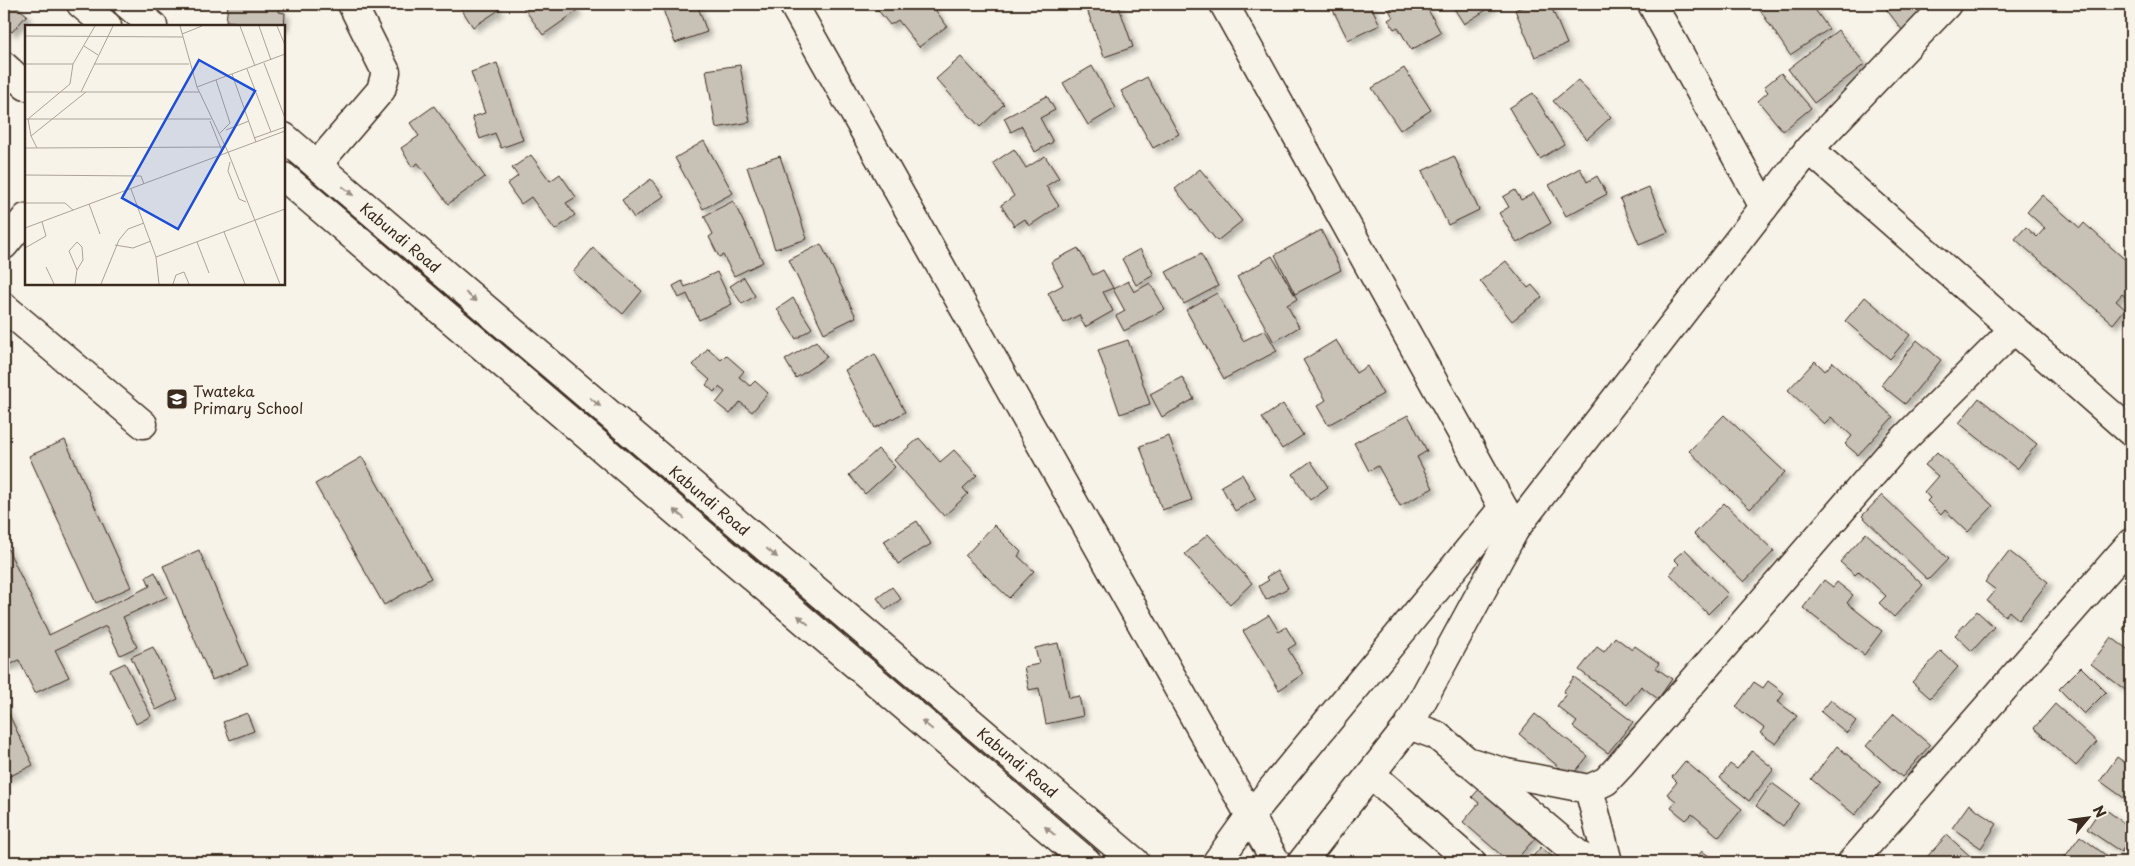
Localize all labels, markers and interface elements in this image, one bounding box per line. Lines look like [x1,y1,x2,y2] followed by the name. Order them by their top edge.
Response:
[25,25,285,285] inset map
[341,185,353,197] one-way arrow
[356,196,446,278] street label: Kabundi Road
[465,291,478,302] one-way arrow
[193,379,303,419] place label: Twateka Primary School
[165,387,189,411] school or university icon: Twateka Primary School
[589,396,601,407] one-way arrow
[665,459,755,541] street label: Kabundi Road
[674,508,686,520] one-way arrow
[765,547,778,558] one-way arrow
[797,614,810,625] one-way arrow
[921,719,933,731] one-way arrow
[973,721,1063,803] street label: Kabundi Road
[2062,794,2112,844] north arrow
[2088,802,2112,821] text: N
[1044,825,1057,836] one-way arrow

